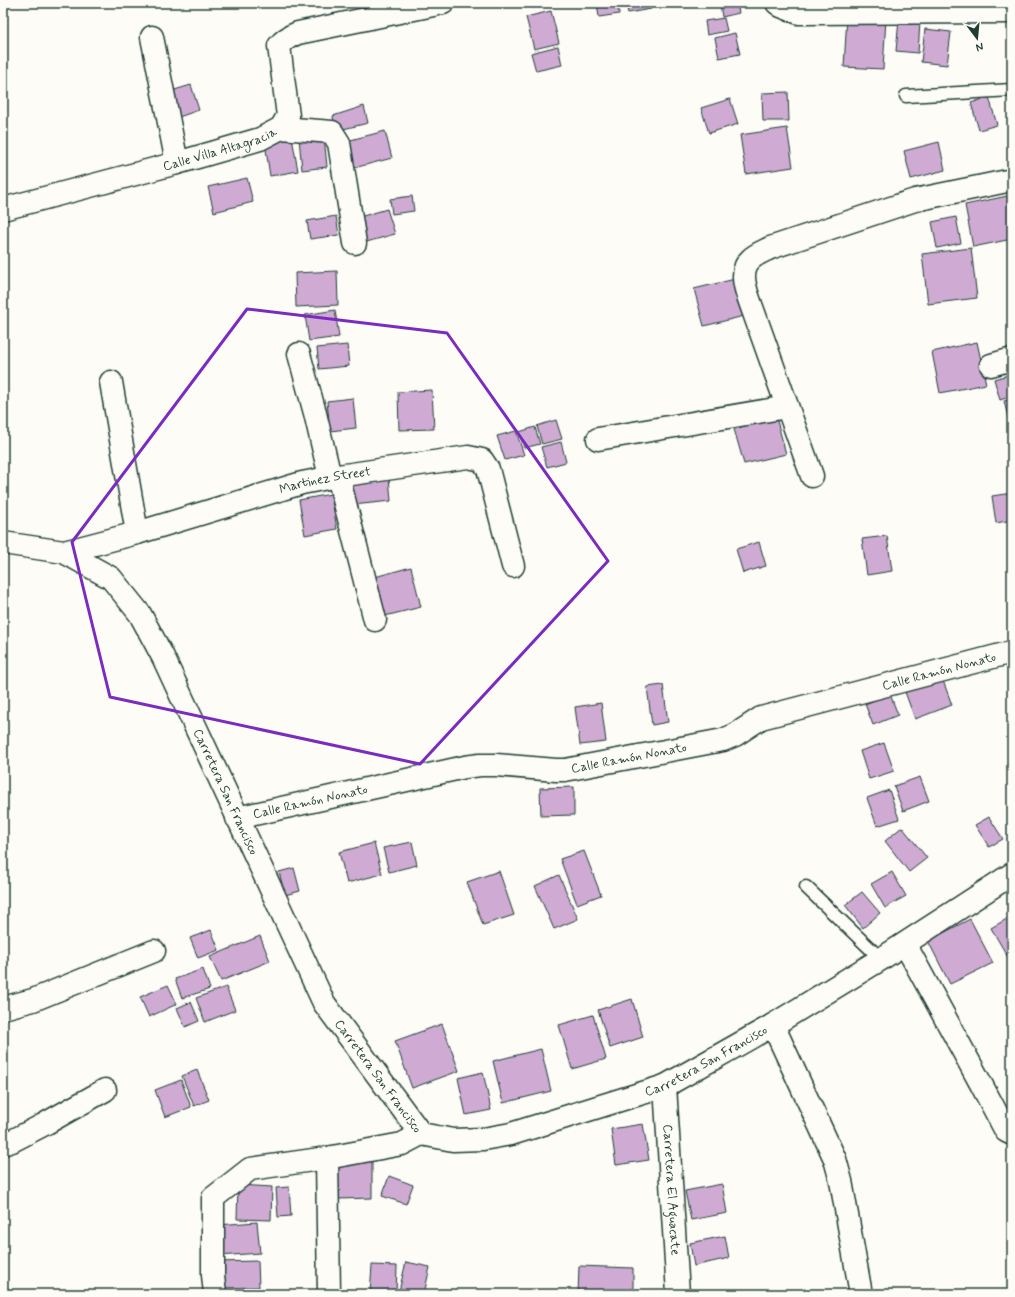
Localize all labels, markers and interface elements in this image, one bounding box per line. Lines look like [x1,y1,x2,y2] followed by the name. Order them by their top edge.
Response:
[957,18,997,58] north arrow
[974,39,985,54] text: N
[161,123,280,175] street label: Calle Villa Altagracia
[277,463,372,498] street label: Martinez Street
[880,648,998,694] street label: Calle Ramón Nonato
[189,726,262,857] street label: Carretera San Francisco
[570,739,688,777] street label: Calle Ramón Nonato
[251,781,369,823] street label: Calle Ramón Nonato
[331,1016,426,1136] street label: Carretera San Francisco
[643,1021,770,1100] street label: Carretera San Francisco
[659,1124,684,1256] street label: Carretera El Aguacate

